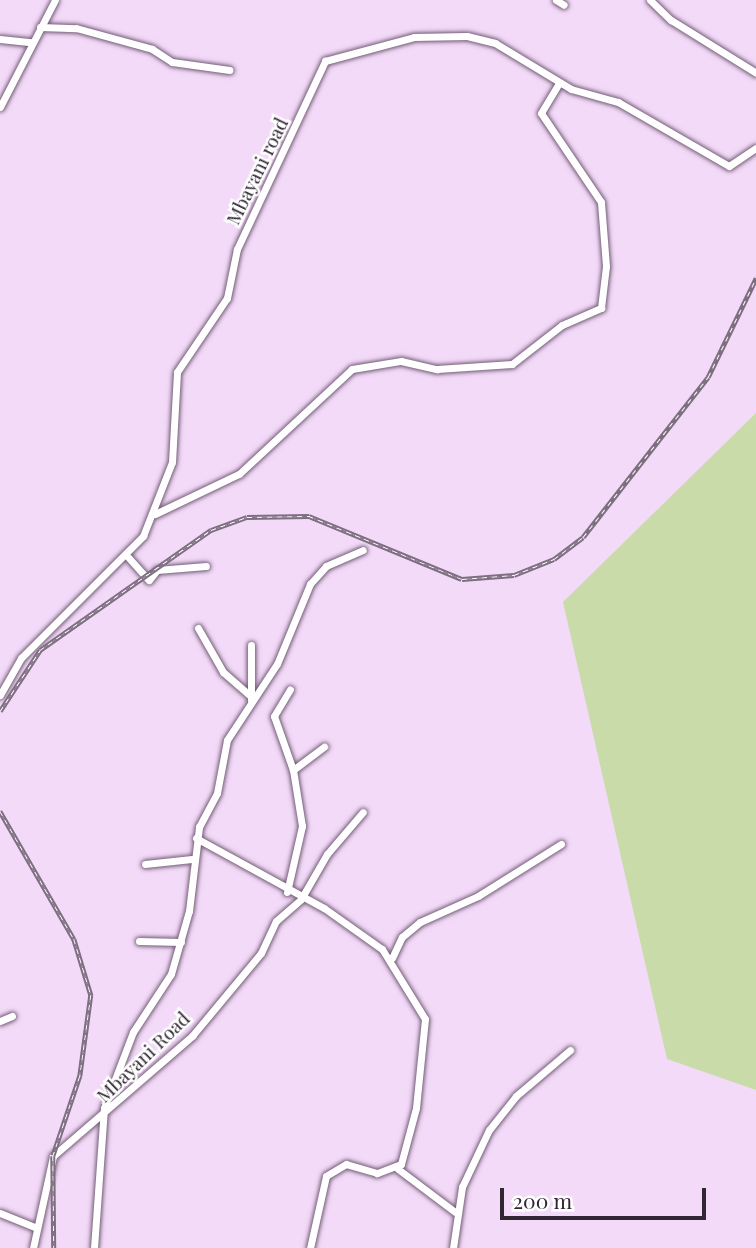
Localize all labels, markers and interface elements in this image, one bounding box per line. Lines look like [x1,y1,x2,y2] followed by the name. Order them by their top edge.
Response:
[221,114,293,228] street label: Mbayani road
[92,1007,194,1107] street label: Mbayani Road
[504,1174,710,1218] scale bar
[513,1186,572,1214] text: 200 m

